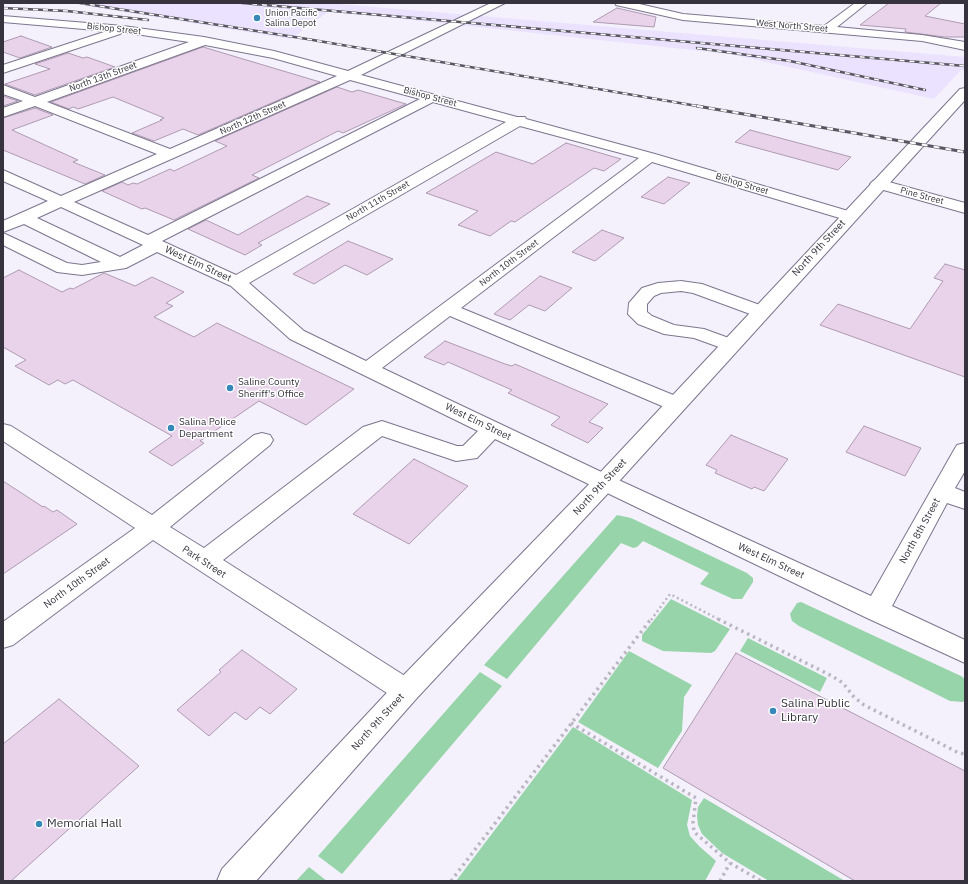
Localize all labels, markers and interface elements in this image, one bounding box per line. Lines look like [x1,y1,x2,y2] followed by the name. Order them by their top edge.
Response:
[265,8,317,29] place label: Union Pacific Salina Depot
[252,13,262,23] marker: Union Pacific Salina Depot
[756,17,828,35] street label: West North Street
[86,21,142,37] street label: Bishop Street
[68,60,138,94] street label: North 13th Street
[402,85,458,109] street label: Bishop Street
[218,99,288,137] street label: North 12th Street
[714,171,770,197] street label: Bishop Street
[345,179,411,223] street label: North 11th Street
[899,185,945,207] street label: Pine Street
[790,217,848,279] street label: North 9th Street
[477,237,541,289] street label: North 10th Street
[163,243,233,285] street label: West Elm Street
[238,376,304,400] place label: Saline County Sheriff's Office
[225,383,235,393] marker: Saline County Sheriff's Office
[443,401,513,443] street label: West Elm Street
[179,416,236,440] place label: Salina Police Department
[166,423,176,433] marker: Salina Police Department
[571,456,629,518] street label: North 9th Street
[897,496,943,566] street label: North 8th Street
[736,540,806,582] street label: West Elm Street
[180,543,228,581] street label: Park Street
[42,555,112,611] street label: North 10th Street
[349,691,407,753] street label: North 9th Street
[781,697,850,725] place label: Salina Public Library
[768,706,778,716] marker: Salina Public Library
[47,817,122,831] place label: Memorial Hall
[34,819,44,829] marker: Memorial Hall

